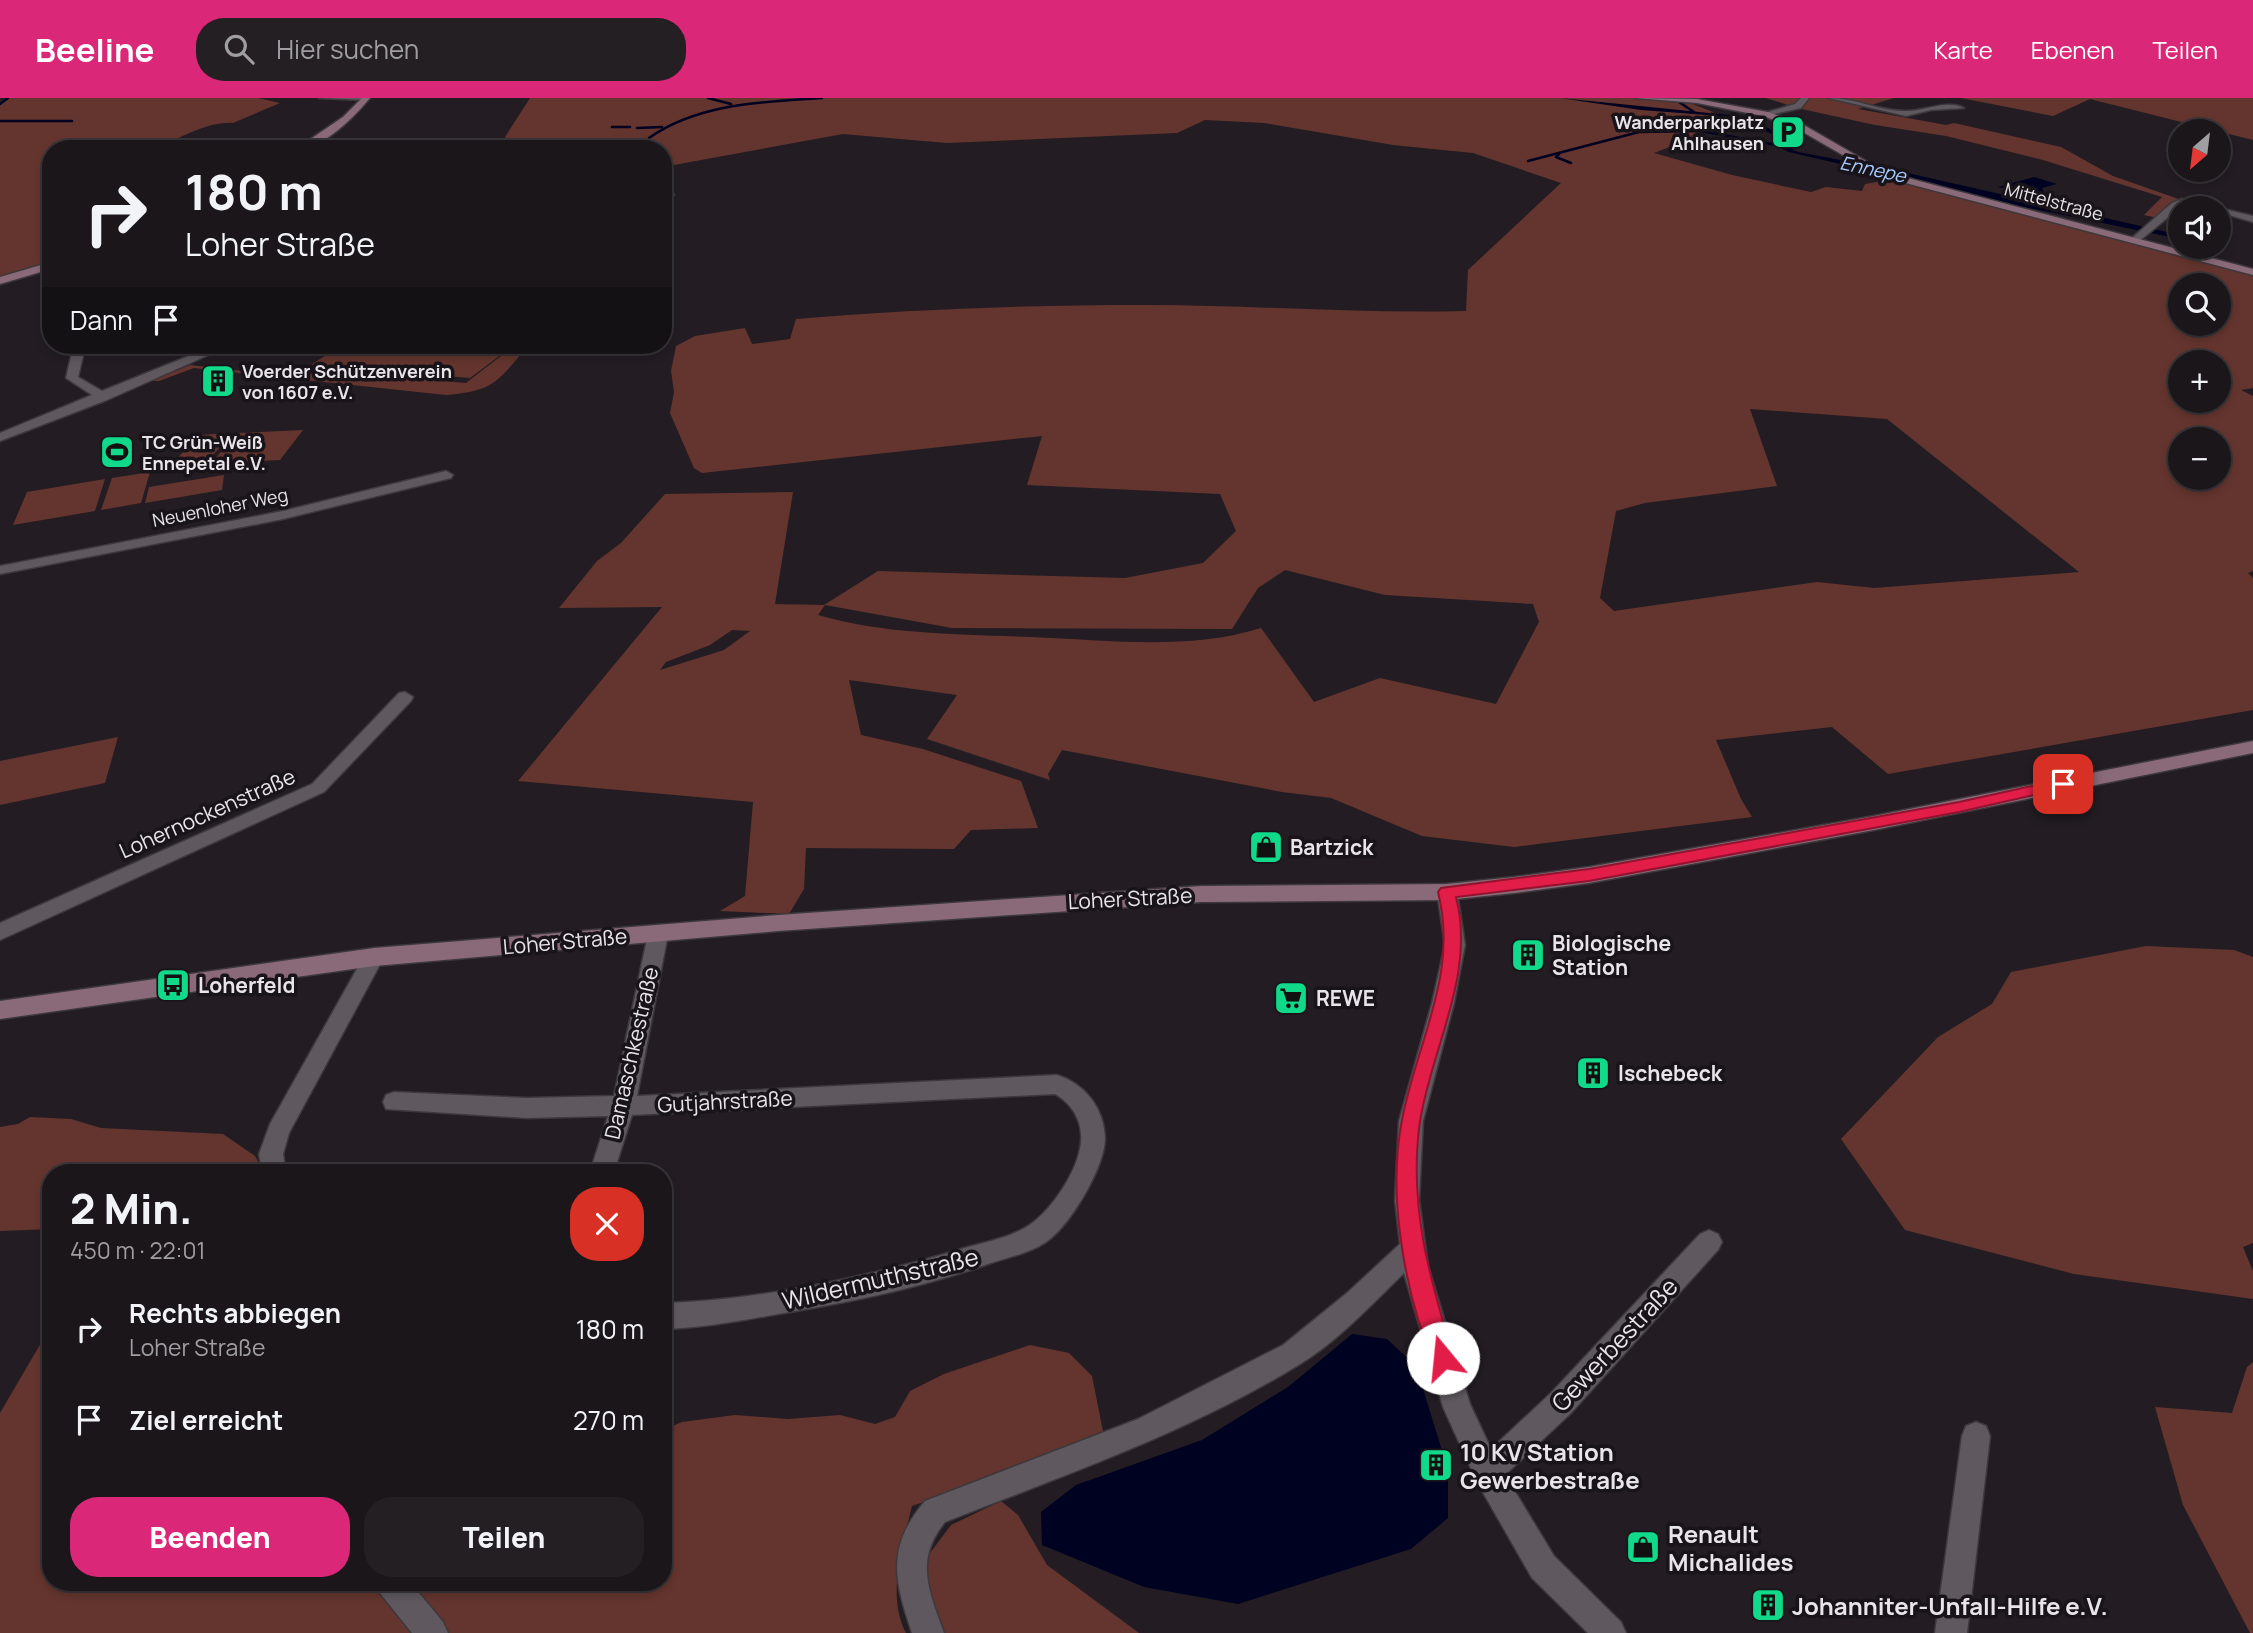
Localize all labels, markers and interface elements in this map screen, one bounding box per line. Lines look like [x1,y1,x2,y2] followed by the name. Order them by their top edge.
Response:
[196,18,686,81] search box
[35,27,154,72] text: Beeline
[220,30,258,68] icon: search
[276,31,419,67] text: Hier suchen
[1933,33,1993,66] text: Karte
[2031,33,2114,66] text: Ebenen
[2152,33,2218,66] text: Teilen
[1614,110,1764,155] place label: Wanderparkplatz Ahlhausen
[1769,113,1807,151] parking icon: Wanderparkplatz Ahlhausen
[2168,119,2231,182] north arrow
[2168,119,2231,490] map controls
[1838,149,1910,189] water label: Ennepe
[185,158,323,225] text: 180 m
[70,168,161,259] icon: right
[2002,176,2106,226] street label: Mittelstraße
[2168,196,2231,259] button: sound
[185,222,375,266] text: Loher Straße
[2168,273,2231,336] button: search
[147,301,185,339] icon: arrive
[70,302,133,338] text: Dann
[2168,350,2231,413] button: +
[242,359,452,404] place label: Voerder Schützenverein von 1607 e.V.
[199,362,237,400] building icon: Voerder Schützenverein von 1607 e.V.
[2168,427,2231,490] button: −
[142,430,266,475] place label: TC Grün-Weiß Ennepetal e.V.
[98,433,136,471] sports icon: TC Grün-Weiß Ennepetal e.V.
[150,482,290,532] street label: Neuenloher Weg
[2033,754,2093,814] pin
[115,762,299,864] street label: Lohernockenstraße
[2044,765,2082,803] icon: arrive
[1247,828,1285,866] shop icon: Bartzick
[1290,833,1374,861] place label: Bartzick
[1067,881,1193,915] street label: Loher Straße
[502,922,628,960] street label: Loher Straße
[1552,929,1671,981] place label: Biologische Station
[1509,936,1547,974] building icon: Biologische Station
[598,964,664,1142] street label: Damaschkestraße
[154,966,192,1004] bus stop icon: Loherfeld
[198,971,295,999] place label: Loherfeld
[1272,979,1310,1017] supermarket icon: REWE
[1316,984,1375,1012] place label: REWE
[1574,1054,1612,1092] building icon: Ischebeck
[1618,1059,1723,1087] place label: Ischebeck
[657,1083,793,1119] street label: Gutjahrstraße
[70,1179,192,1237] text: 2 Min.
[570,1187,644,1261] button: close
[70,1234,205,1266] text: 450 m · 22:01
[779,1239,981,1317] street label: Wildermuthstraße
[1543,1270,1685,1418] street label: Gewerbestraße
[129,1295,341,1331] text: Rechts abbiegen
[70,1310,108,1348] icon: right
[576,1311,644,1347] text: 180 m
[1406,1321,1480,1395] position arrow
[129,1331,266,1363] text: Loher Straße
[70,1401,108,1439] icon: arrive
[129,1402,283,1438] text: Ziel erreicht
[573,1402,644,1438] text: 270 m
[1460,1435,1640,1496] place label: 10 KV Station Gewerbestraße
[1417,1446,1455,1484] building icon: 10 KV Station Gewerbestraße
[70,1497,350,1577] button: Beenden
[364,1497,644,1577] button: Teilen
[1668,1517,1794,1578] place label: Renault Michalides
[1624,1528,1662,1566] shop icon: Renault Michalides
[1749,1586,1787,1624] building icon: Johanniter-Unfall-Hilfe e.V.
[1792,1589,2108,1622] place label: Johanniter-Unfall-Hilfe e.V.

